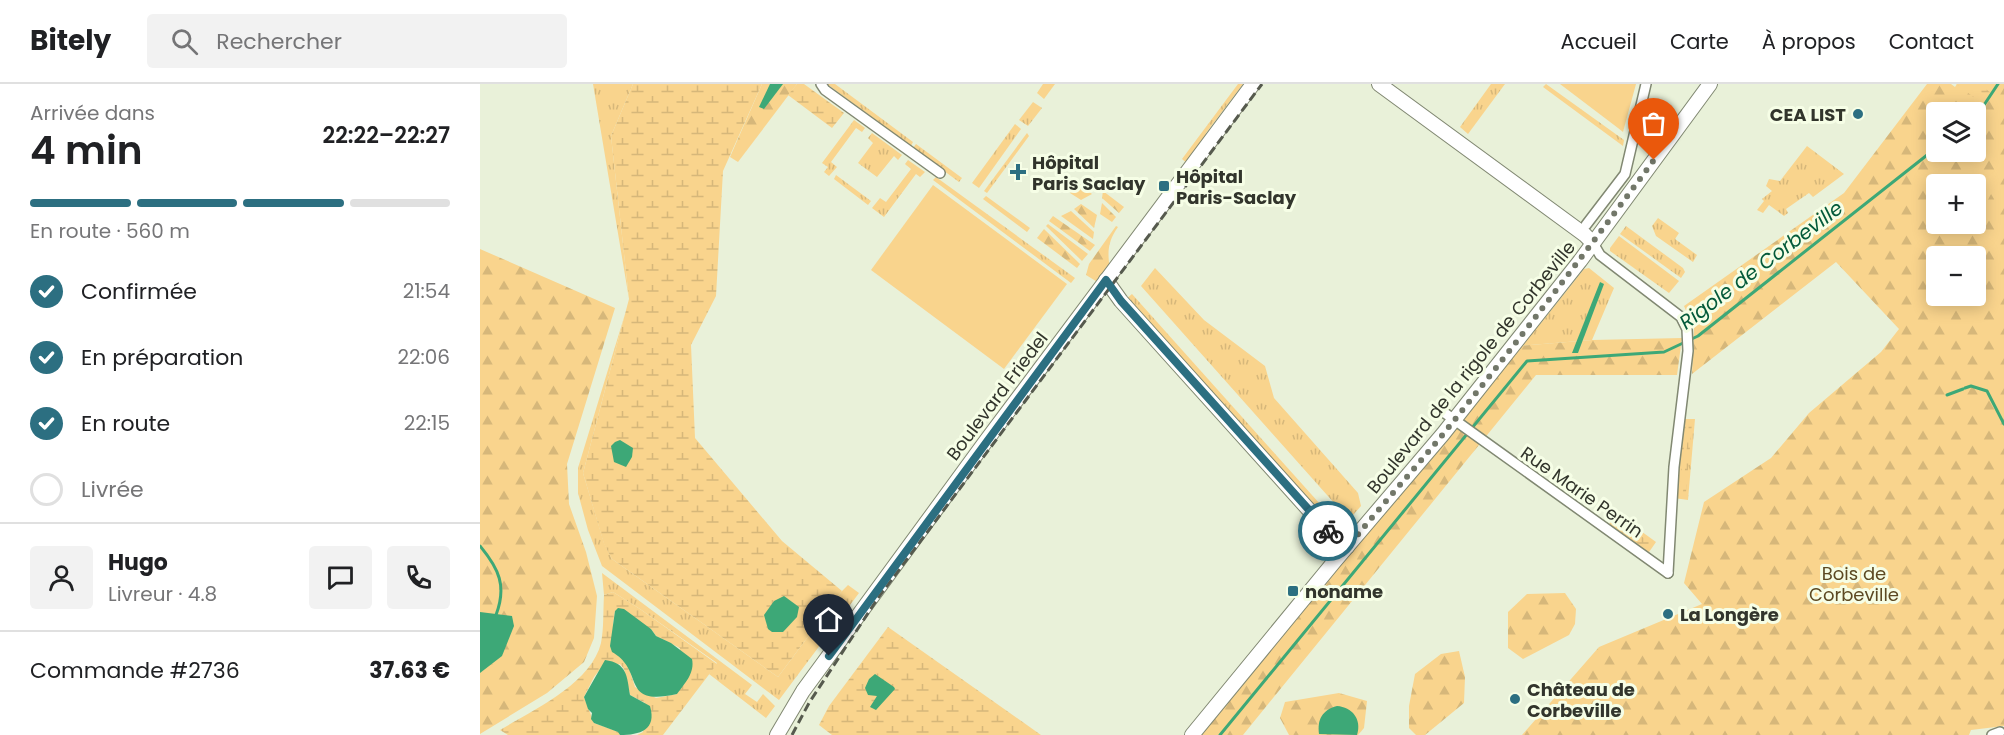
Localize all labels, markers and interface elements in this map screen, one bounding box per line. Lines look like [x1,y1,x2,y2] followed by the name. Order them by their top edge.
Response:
[147,14,567,68] search box
[30,21,111,60] text: Bitely
[168,25,201,58] icon: search
[216,26,342,57] text: Rechercher
[1560,27,1637,56] text: Accueil
[1670,27,1729,56] text: Carte
[1762,27,1856,56] text: À propos
[1889,27,1974,56] text: Contact
[1628,98,1679,160] pin
[30,99,155,127] text: Arrivée dans
[1770,102,1846,127] place label: CEA LIST
[1926,102,1986,306] map controls
[1926,102,1986,162] button: layers
[1637,107,1670,140] icon: bag
[1851,107,1865,121] marker: CEA LIST
[323,120,450,151] text: 22:22–22:27
[30,123,143,178] text: 4 min
[1032,150,1146,196] place label: Hôpital Paris Saclay
[1009,163,1027,181] marker: Hôpital Paris Saclay
[1176,164,1297,210] place label: Hôpital Paris-Saclay
[1926,174,1986,234] button: +
[1157,179,1171,193] marker: Hôpital Paris-Saclay
[1673,194,1849,336] water label: Rigole de Corbeville
[30,217,190,245] text: En route · 560 m
[1361,235,1581,499] street label: Boulevard de la rigole de Corbeville
[1926,246,1986,306] button: −
[30,275,63,308] icon: check
[81,276,197,307] text: Confirmée
[403,277,450,305] text: 21:54
[940,327,1054,465] street label: Boulevard Friedel
[30,341,63,374] icon: check
[81,342,243,373] text: En préparation
[397,343,450,371] text: 22:06
[30,407,63,440] icon: check
[81,408,170,439] text: En route
[404,409,450,437] text: 22:15
[1516,440,1648,544] street label: Rue Marie Perrin
[81,474,144,505] text: Livrée
[1298,501,1358,561] courier
[1312,515,1345,548] icon: bike
[30,546,93,609] button: person
[309,546,372,609] button: chat
[387,546,450,609] button: phone
[108,547,168,578] text: Hugo
[1809,561,1899,607] park label: Bois de Corbeville
[1305,579,1383,604] place label: noname
[108,580,217,608] text: Livreur · 4.8
[1286,584,1300,598] marker: noname
[803,594,854,656] pin
[1680,602,1779,627] place label: La Longère
[812,603,845,636] icon: home
[1661,607,1675,621] marker: La Longère
[30,655,240,686] text: Commande #2736
[369,655,450,686] text: 37.63 €
[1527,677,1635,723] place label: Château de Corbeville
[1508,692,1522,706] marker: Château de Corbeville

